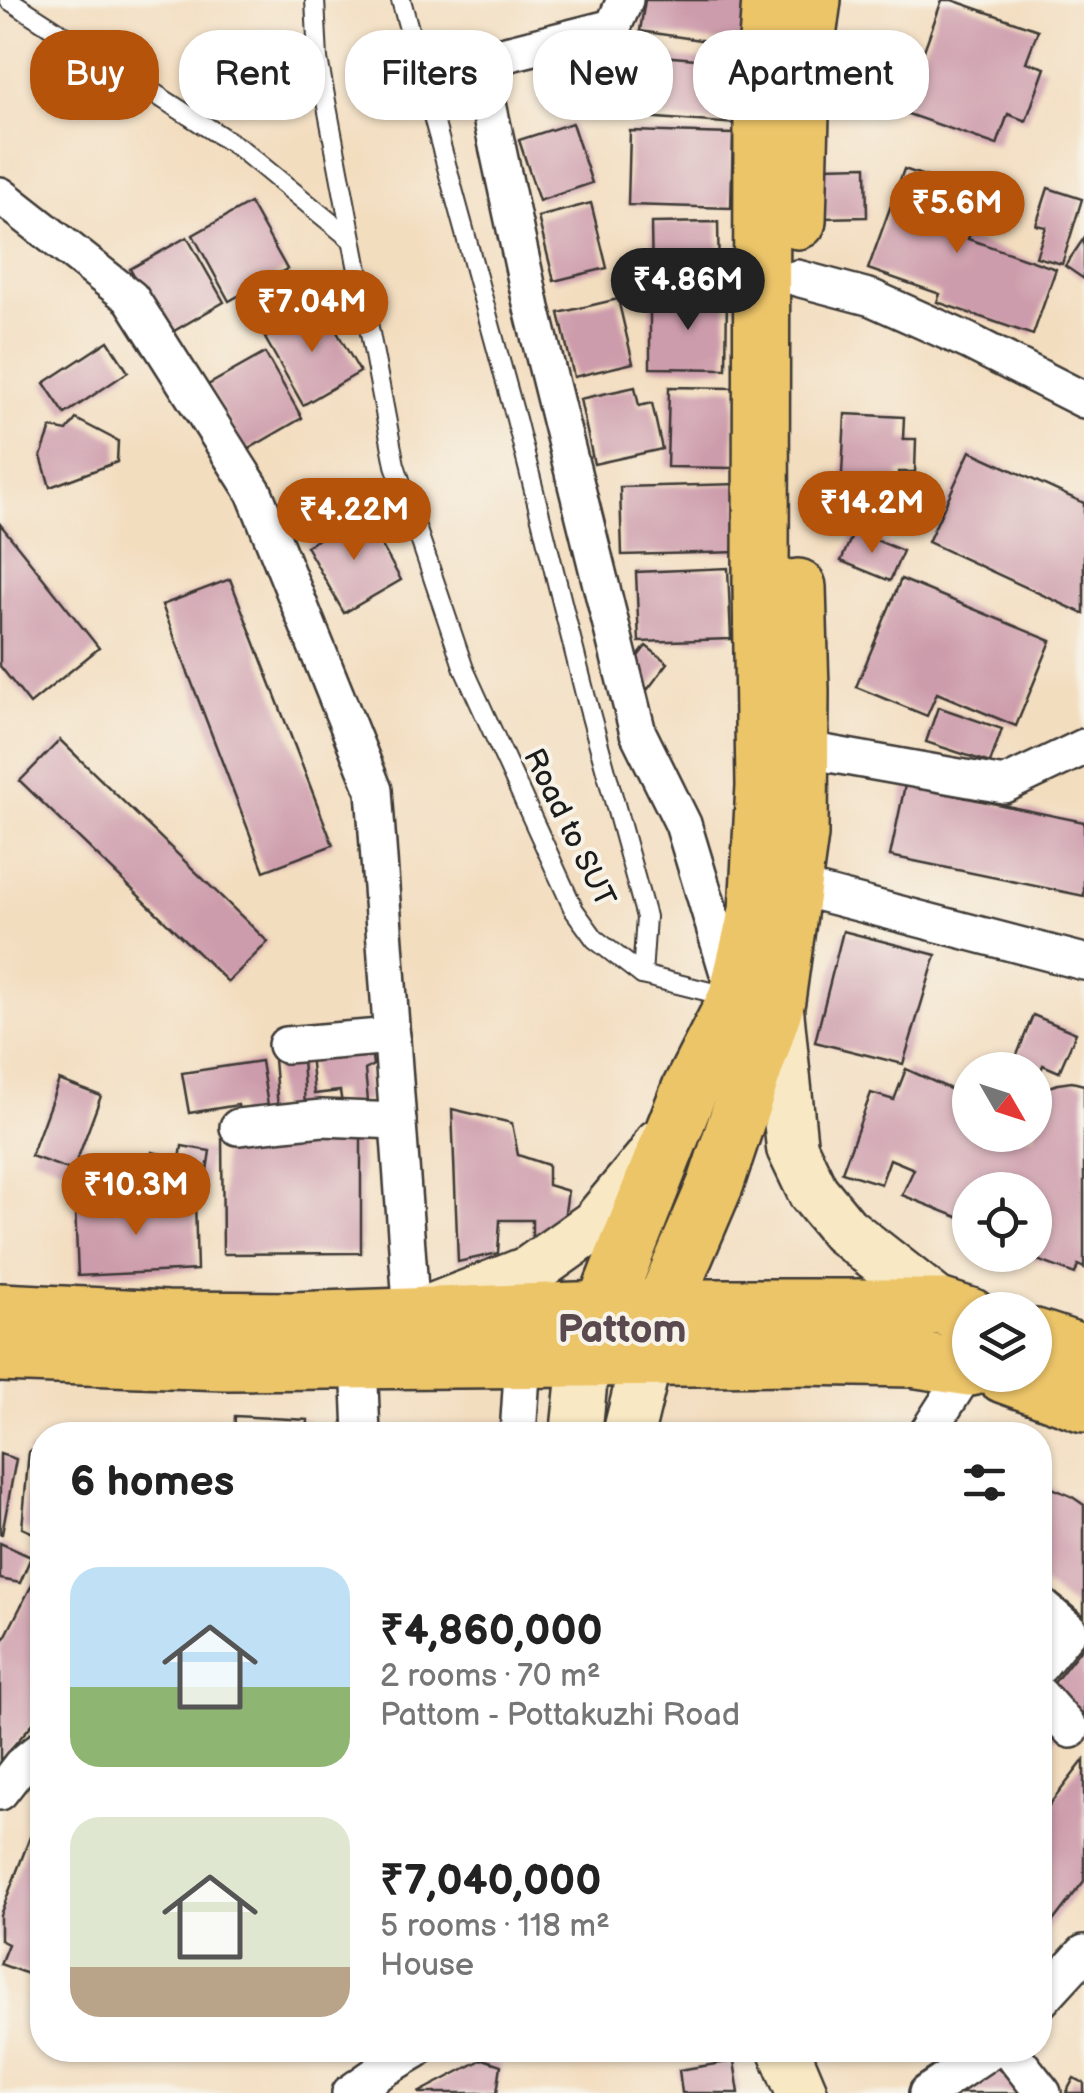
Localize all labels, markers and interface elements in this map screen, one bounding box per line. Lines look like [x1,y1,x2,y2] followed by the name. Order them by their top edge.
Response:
[30,30,159,120] chip: Buy
[179,30,325,120] chip: Rent
[345,30,513,120] chip: Filters
[533,30,673,120] chip: New
[693,30,929,120] chip: Apartment
[887,171,1027,256] pin: ₹5.6M
[912,184,1002,223] text: ₹5.6M
[607,248,769,333] pin: ₹4.86M
[633,261,743,300] text: ₹4.86M
[231,270,393,355] pin: ₹7.04M
[257,283,367,322] text: ₹7.04M
[791,471,953,556] pin: ₹14.2M
[273,478,435,563] pin: ₹4.22M
[820,484,924,523] text: ₹14.2M
[299,491,409,530] text: ₹4.22M
[515,743,623,913] street label: Road to SUT
[952,1052,1052,1152] north arrow
[952,1052,1052,1392] map controls
[55,1153,217,1238] pin: ₹10.3M
[83,1166,189,1205] text: ₹10.3M
[952,1172,1052,1272] button: locate
[952,1292,1052,1392] button: layers
[557,1306,687,1354] district label: Pattom
[957,1455,1012,1510] icon: filters
[70,1457,234,1508] text: 6 homes
[380,1606,603,1657] text: ₹4,860,000
[150,1607,270,1727] icon: home
[380,1657,601,1696] text: 2 rooms · 70 m²
[380,1696,740,1735] text: Pattom - Pottakuzhi Road
[380,1856,601,1907] text: ₹7,040,000
[150,1857,270,1977] icon: home
[380,1907,610,1946] text: 5 rooms · 118 m²
[380,1946,474,1985] text: House

